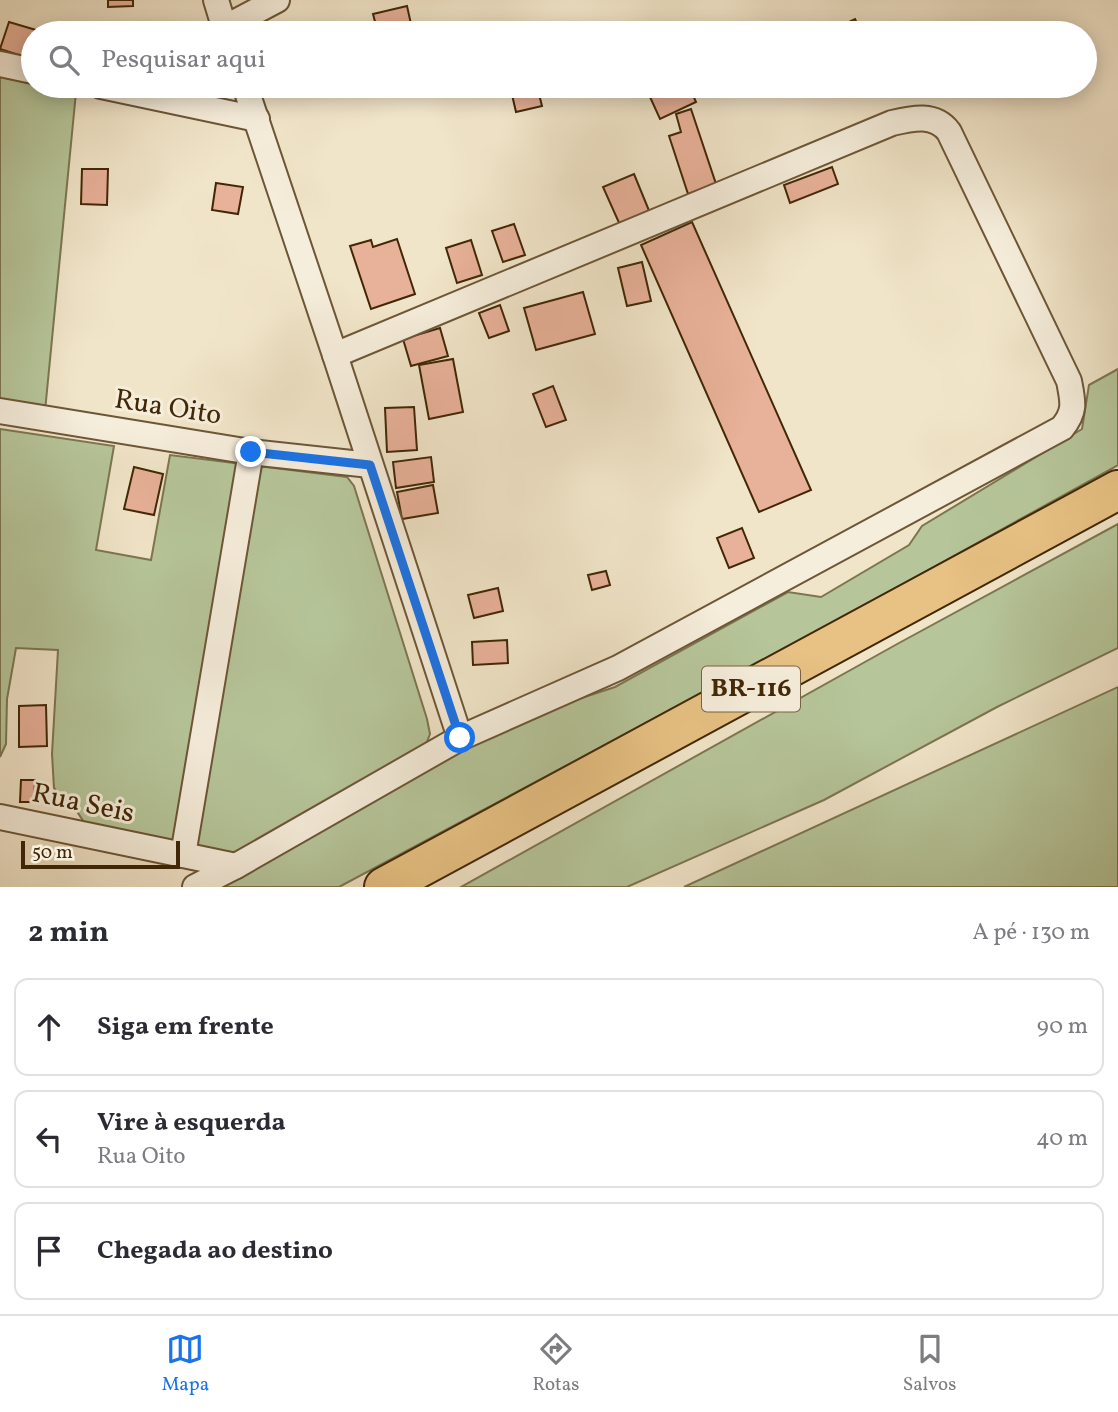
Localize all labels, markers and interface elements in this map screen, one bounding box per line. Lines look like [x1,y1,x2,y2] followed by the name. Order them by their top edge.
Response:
[21,21,1097,98] search box
[45,41,83,79] icon: search
[101,42,266,78] text: Pesquisar aqui
[112,380,224,436] street label: Rua Oito
[235,436,266,467] route end
[702,666,800,712] road number: BR-116
[444,722,475,753] route start
[28,774,138,834] street label: Rua Seis
[21,838,180,870] scale bar
[32,840,73,866] text: 50 m
[28,912,109,954] text: 2 min
[972,917,1090,949] text: A pé · 130 m
[30,1008,68,1046] icon: ahead
[97,1009,274,1045] text: Siga em frente
[1037,1011,1088,1043] text: 90 m
[97,1105,286,1141] text: Vire à esquerda
[30,1120,68,1158] icon: left
[1036,1123,1088,1155] text: 40 m
[97,1141,186,1173] text: Rua Oito
[30,1232,68,1270] icon: arrive
[97,1233,333,1269] text: Chegada ao destino
[162,1330,209,1398] tab: Mapa
[532,1330,579,1398] tab: Rotas
[903,1330,956,1398] tab: Salvos

